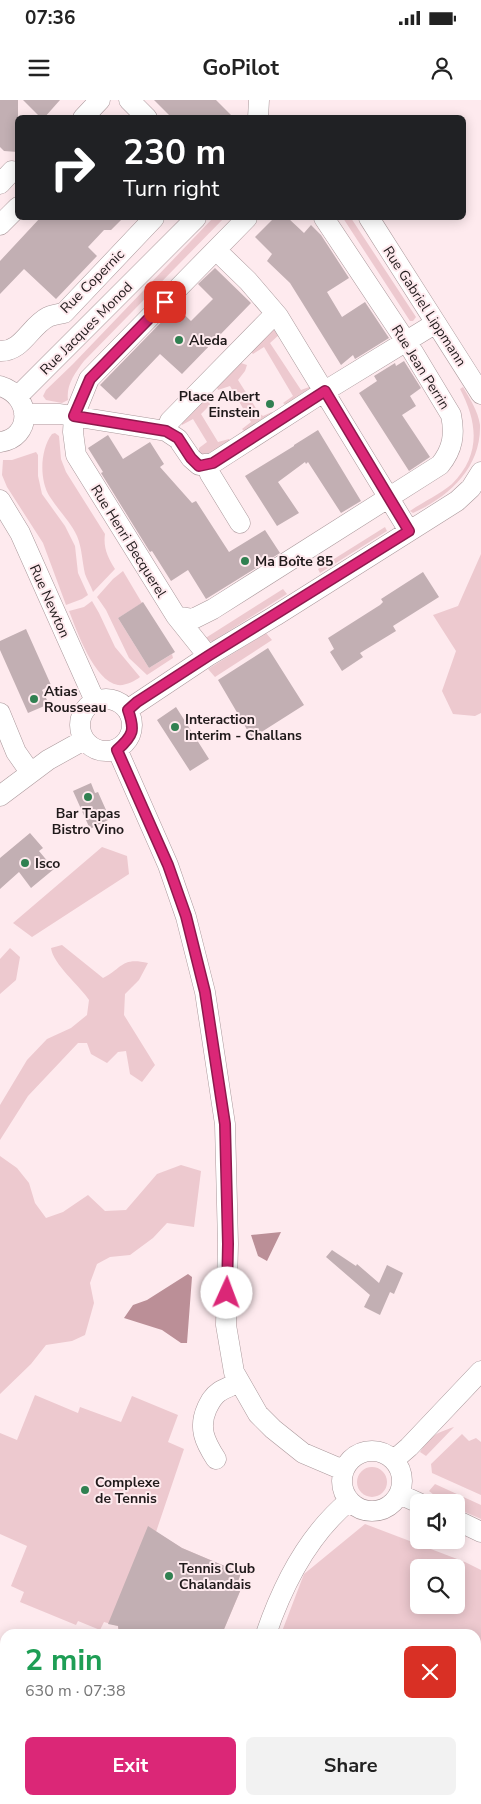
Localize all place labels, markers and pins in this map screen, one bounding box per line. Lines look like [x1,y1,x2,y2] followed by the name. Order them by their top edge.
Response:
[144,281,186,323] pin
[189,331,227,350] place label: Aleda
[173,334,185,346] marker: Aleda
[179,387,261,422] place label: Place Albert Einstein
[264,398,276,410] marker: Place Albert Einstein
[255,552,333,571] place label: Ma Boîte 85
[239,555,251,567] marker: Ma Boîte 85
[44,682,107,717] place label: Atias Rousseau
[28,693,40,705] marker: Atias Rousseau
[185,710,302,745] place label: Interaction Interim - Challans
[169,721,181,733] marker: Interaction Interim - Challans
[82,791,94,803] marker: Bar Tapas Bistro Vino
[52,804,124,839] place label: Bar Tapas Bistro Vino
[35,854,60,873] place label: Isco
[19,857,31,869] marker: Isco
[95,1473,160,1508] place label: Complexe de Tennis
[79,1484,91,1496] marker: Complexe de Tennis
[179,1559,255,1594] place label: Tennis Club Chalandais
[163,1570,175,1582] marker: Tennis Club Chalandais

